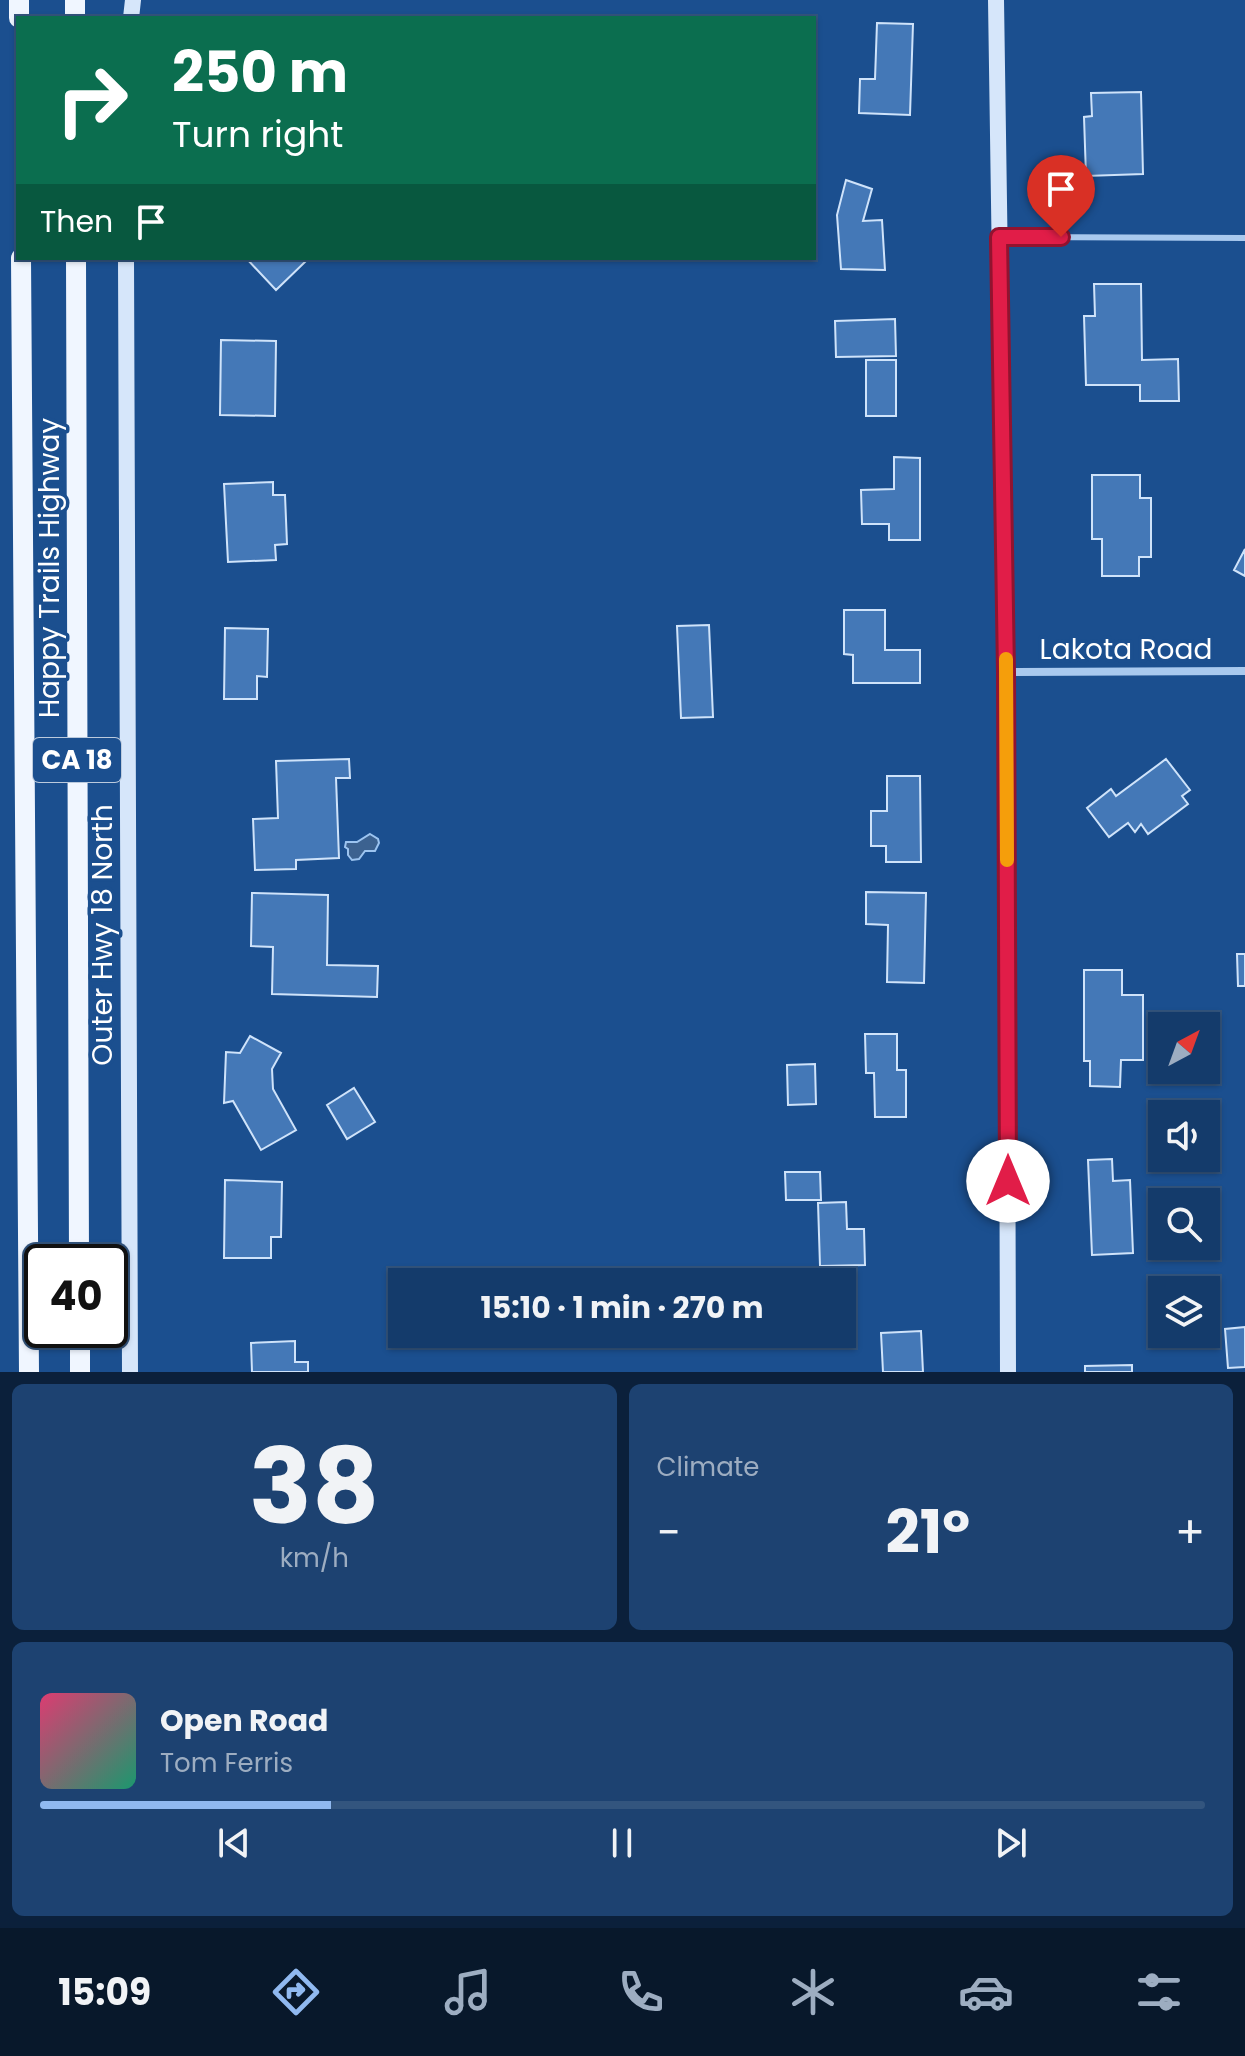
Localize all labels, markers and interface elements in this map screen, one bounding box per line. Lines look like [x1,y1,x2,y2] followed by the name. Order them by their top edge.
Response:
[172,33,348,112] text: 250 m
[40,48,144,152] icon: right
[172,109,343,160] text: Turn right
[1027,155,1095,237] pin
[1039,167,1083,211] icon: arrive
[40,200,113,243] text: Then
[129,200,173,244] icon: arrive
[30,417,69,718] street label: Happy Trails Highway
[1040,630,1212,669] street label: Lakota Road
[33,738,121,782] road number: CA 18
[83,804,122,1066] street label: Outer Hwy 18 North
[1148,1012,1220,1084] north arrow
[1148,1012,1220,1348] map controls
[1148,1100,1220,1172] button: sound
[966,1139,1050,1223] position arrow
[1148,1188,1220,1260] button: search
[24,1244,128,1348] speed limit sign: 40
[1148,1276,1220,1348] button: layers
[481,1286,763,1329] text: 15:10 · 1 min · 270 m
[249,1414,379,1559] text: 38
[657,1449,759,1485] text: Climate
[886,1490,970,1574] text: 21°
[657,1502,681,1563] text: −
[1175,1502,1205,1563] text: +
[280,1540,349,1576] text: km/h
[160,1699,328,1742] text: Open Road
[160,1745,293,1781] text: Tom Ferris
[212,1821,256,1865] icon: previous
[600,1821,644,1865] icon: pause
[989,1821,1033,1865] icon: next
[268,1964,324,2020] icon: directions
[440,1964,496,2020] icon: music
[613,1964,669,2020] icon: phone
[785,1964,841,2020] icon: climate
[958,1964,1014,2020] icon: car
[1131,1964,1187,2020] icon: filters
[58,1967,151,2018] text: 15:09

